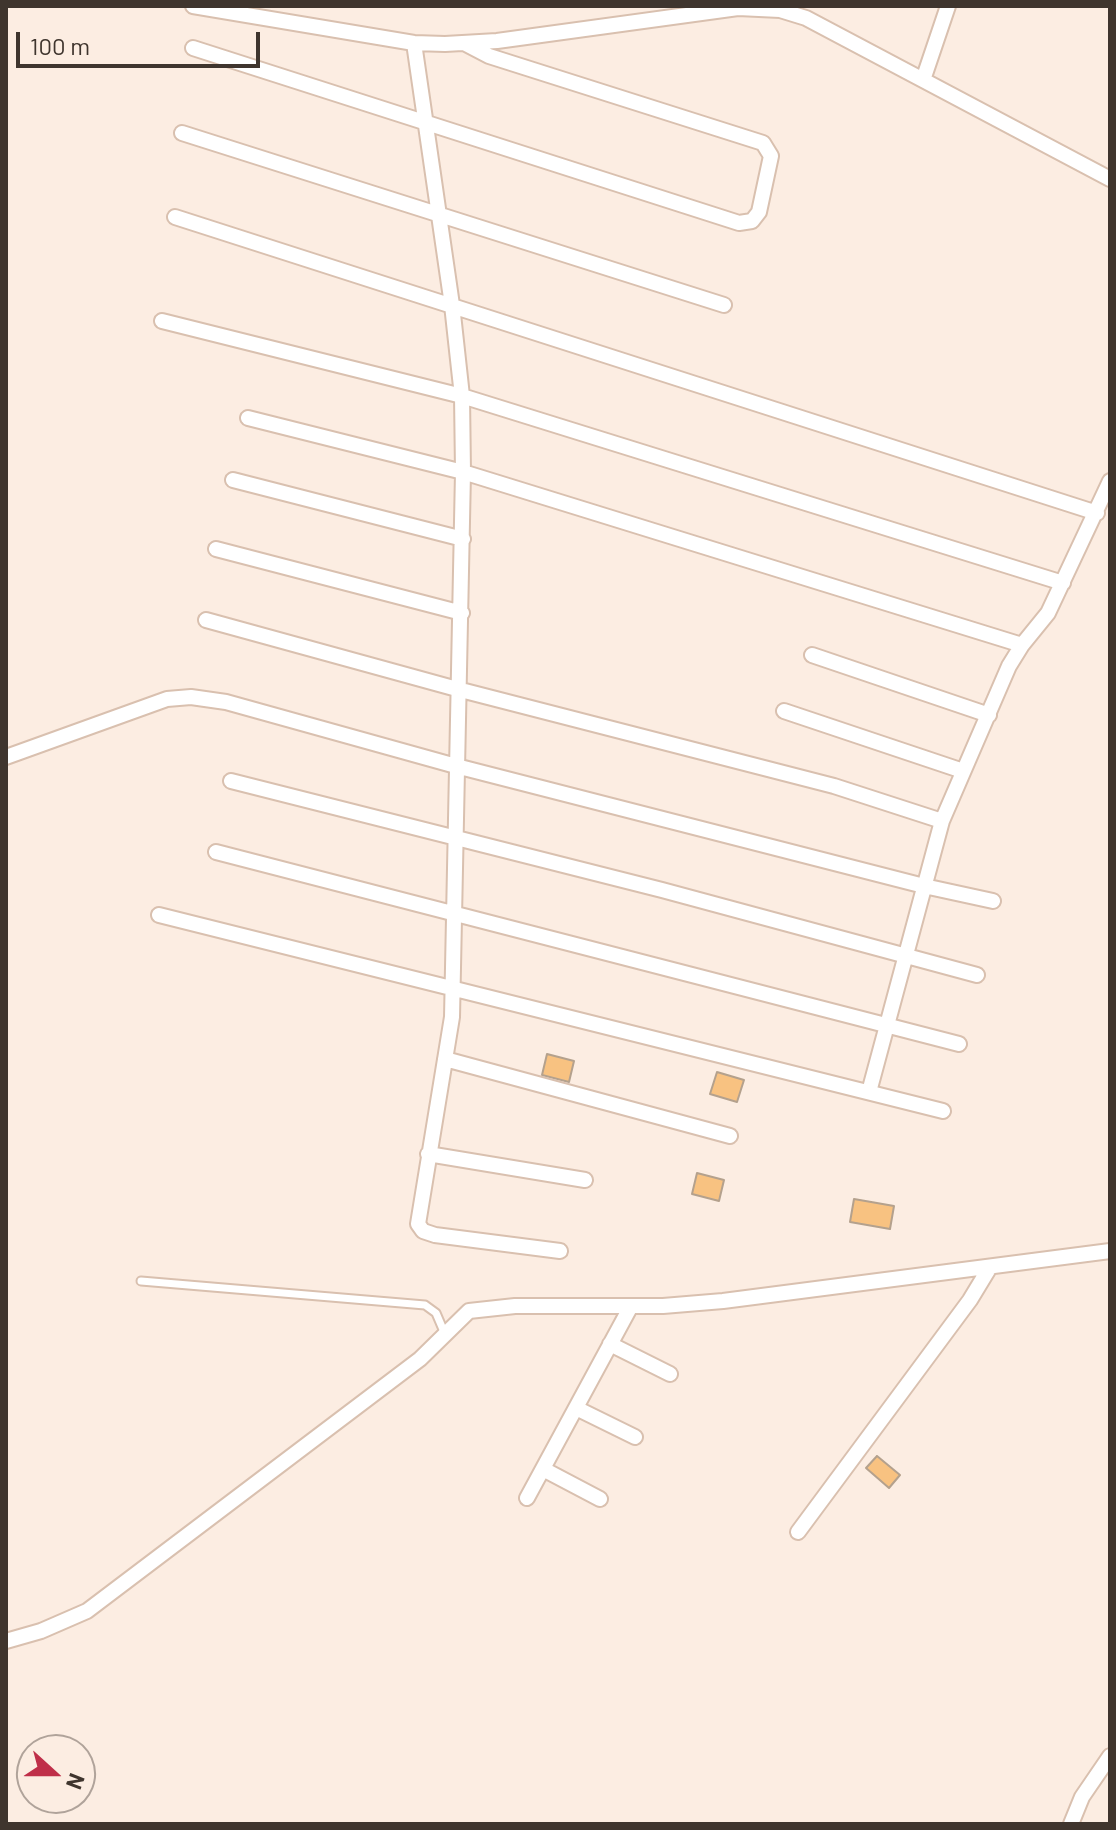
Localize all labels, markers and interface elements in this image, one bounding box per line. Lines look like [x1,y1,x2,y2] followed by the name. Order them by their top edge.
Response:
[20,16,264,66] scale bar
[30,31,90,60] text: 100 m
[16,1734,96,1814] north arrow
[62,1770,91,1793] text: N

